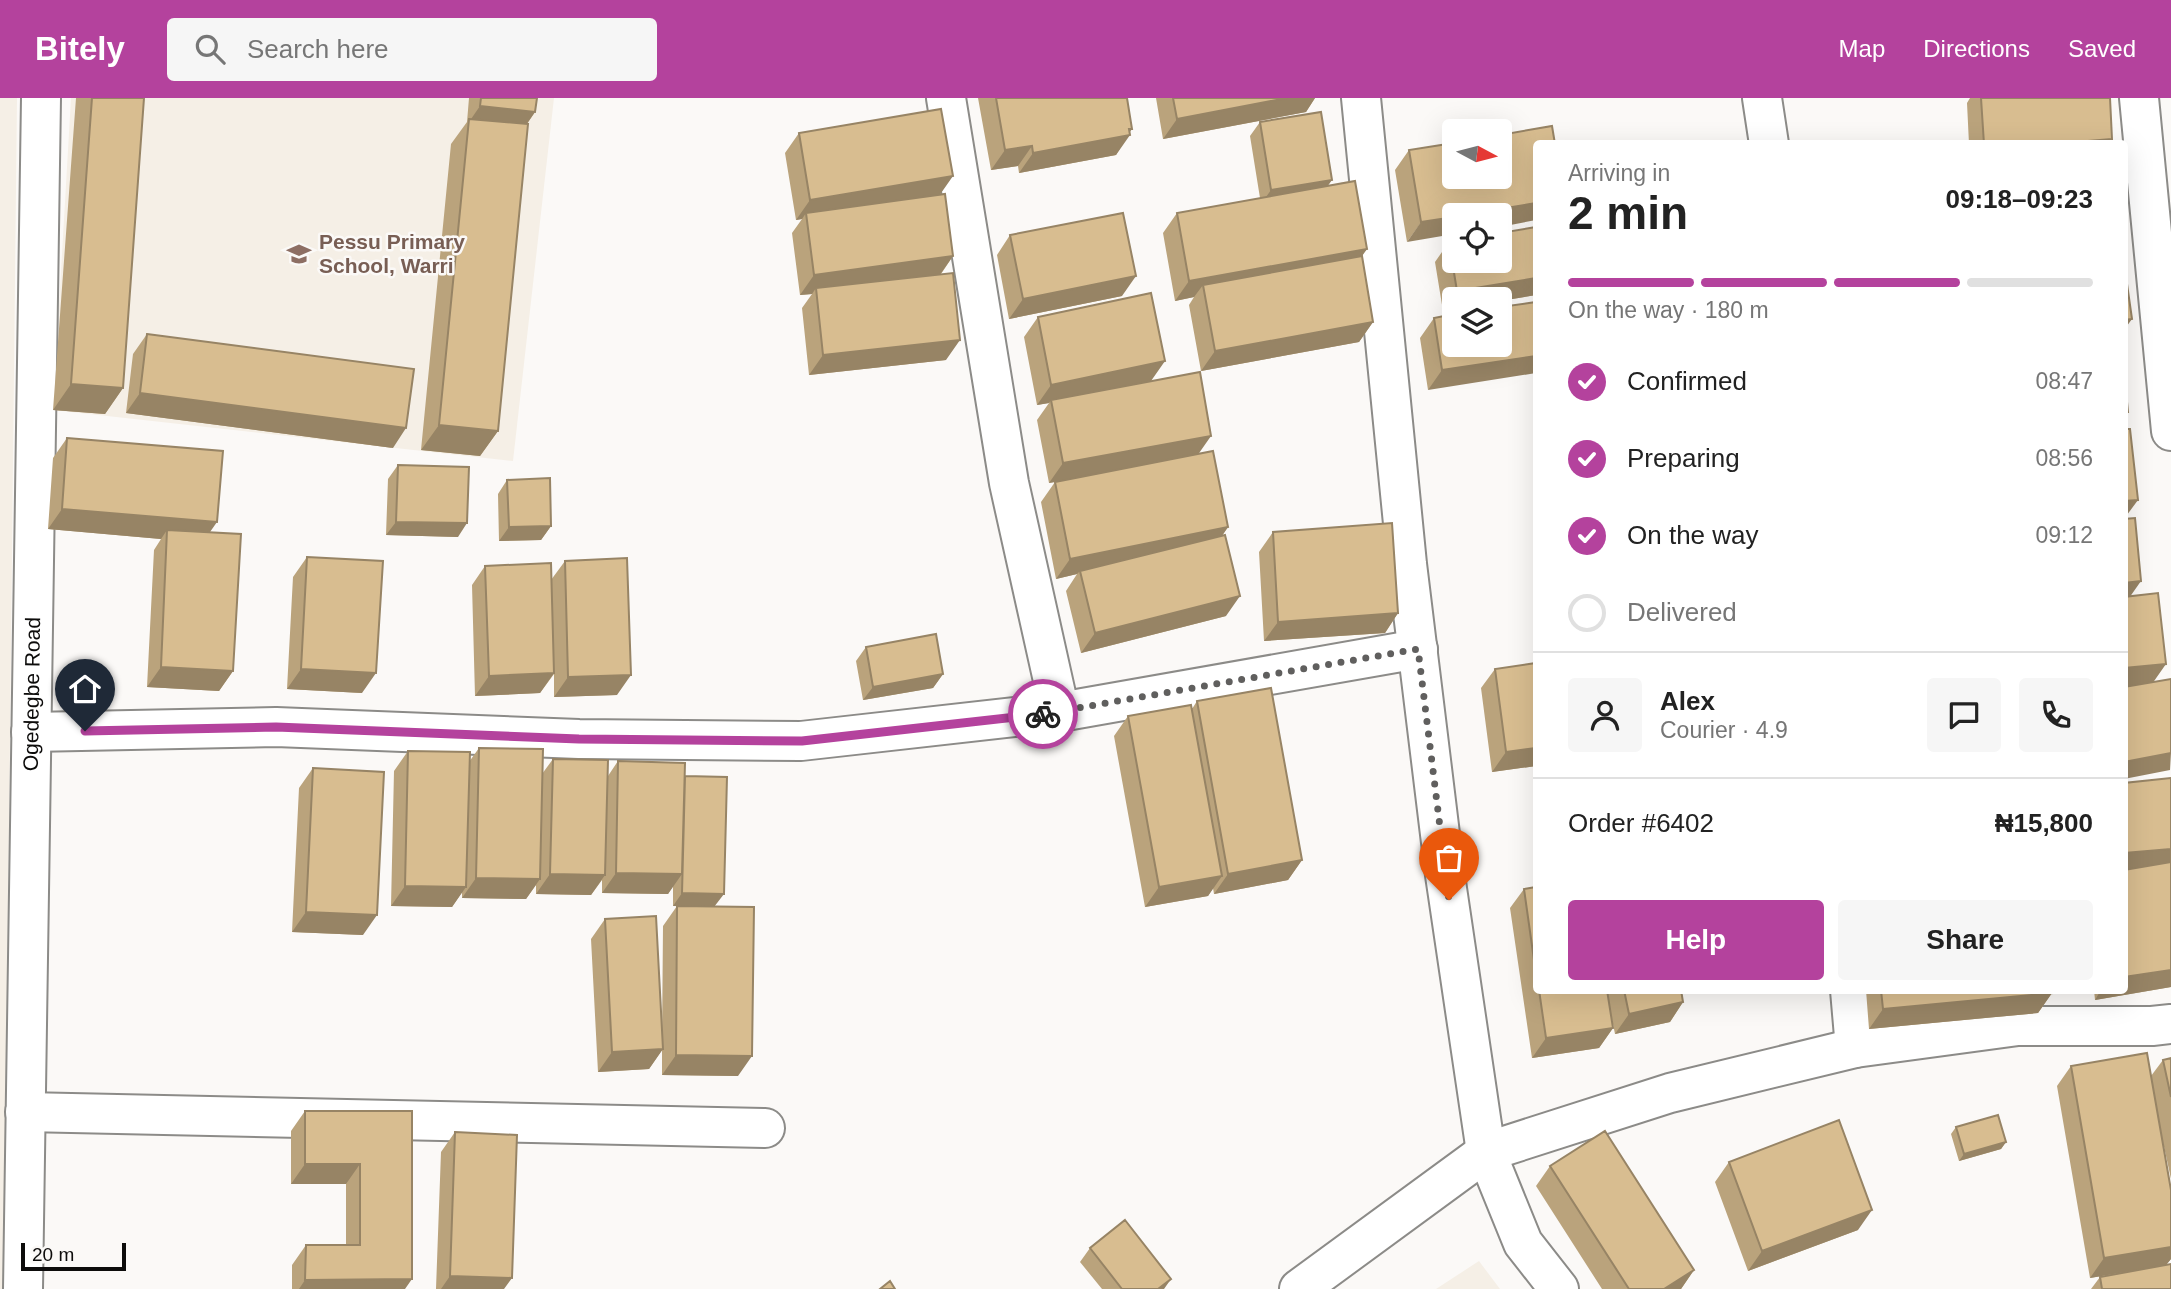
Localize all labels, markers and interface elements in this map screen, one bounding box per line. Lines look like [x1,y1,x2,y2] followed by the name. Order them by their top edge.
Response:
[167,18,657,81] search box
[35,30,125,67] text: Bitely
[191,30,229,68] icon: search
[247,34,389,64] text: Search here
[1839,35,1885,62] text: Map
[1923,35,2030,62] text: Directions
[2068,35,2136,62] text: Saved
[1442,119,1512,189] north arrow
[1442,119,1512,357] map controls
[1568,160,1670,186] text: Arriving in
[1946,184,2093,214] text: 09:18–09:23
[1568,187,1688,239] text: 2 min
[1442,203,1512,273] button: locate
[319,230,465,277] place label: Pessu Primary School, Warri
[285,240,313,268] school or university icon: Pessu Primary School, Warri
[1442,287,1512,357] button: layers
[1568,297,1769,323] text: On the way · 180 m
[1568,363,1606,401] icon: check
[1627,366,1747,396] text: Confirmed
[2035,368,2093,394] text: 08:47
[1568,440,1606,478] icon: check
[1627,443,1740,473] text: Preparing
[2035,445,2093,471] text: 08:56
[1568,517,1606,555] icon: check
[1627,520,1759,550] text: On the way
[2035,522,2093,548] text: 09:12
[1627,597,1737,627] text: Delivered
[19,617,44,771] street label: Ogedegbe Road
[55,659,115,731] pin
[66,670,104,708] icon: home
[1568,678,1642,752] button: person
[1927,678,2001,752] button: chat
[2019,678,2093,752] button: phone
[1008,679,1078,749] courier
[1660,686,1715,716] text: Alex
[1024,695,1062,733] icon: bike
[1660,717,1788,743] text: Courier · 4.9
[1568,808,1714,838] text: Order #6402
[1995,808,2093,838] text: ₦15,800
[1419,828,1479,900] pin
[1430,839,1468,877] icon: bag
[1568,900,1824,980] button: Help
[1838,900,2093,980] button: Share
[21,1240,126,1272] scale bar
[32,1244,74,1265] text: 20 m

